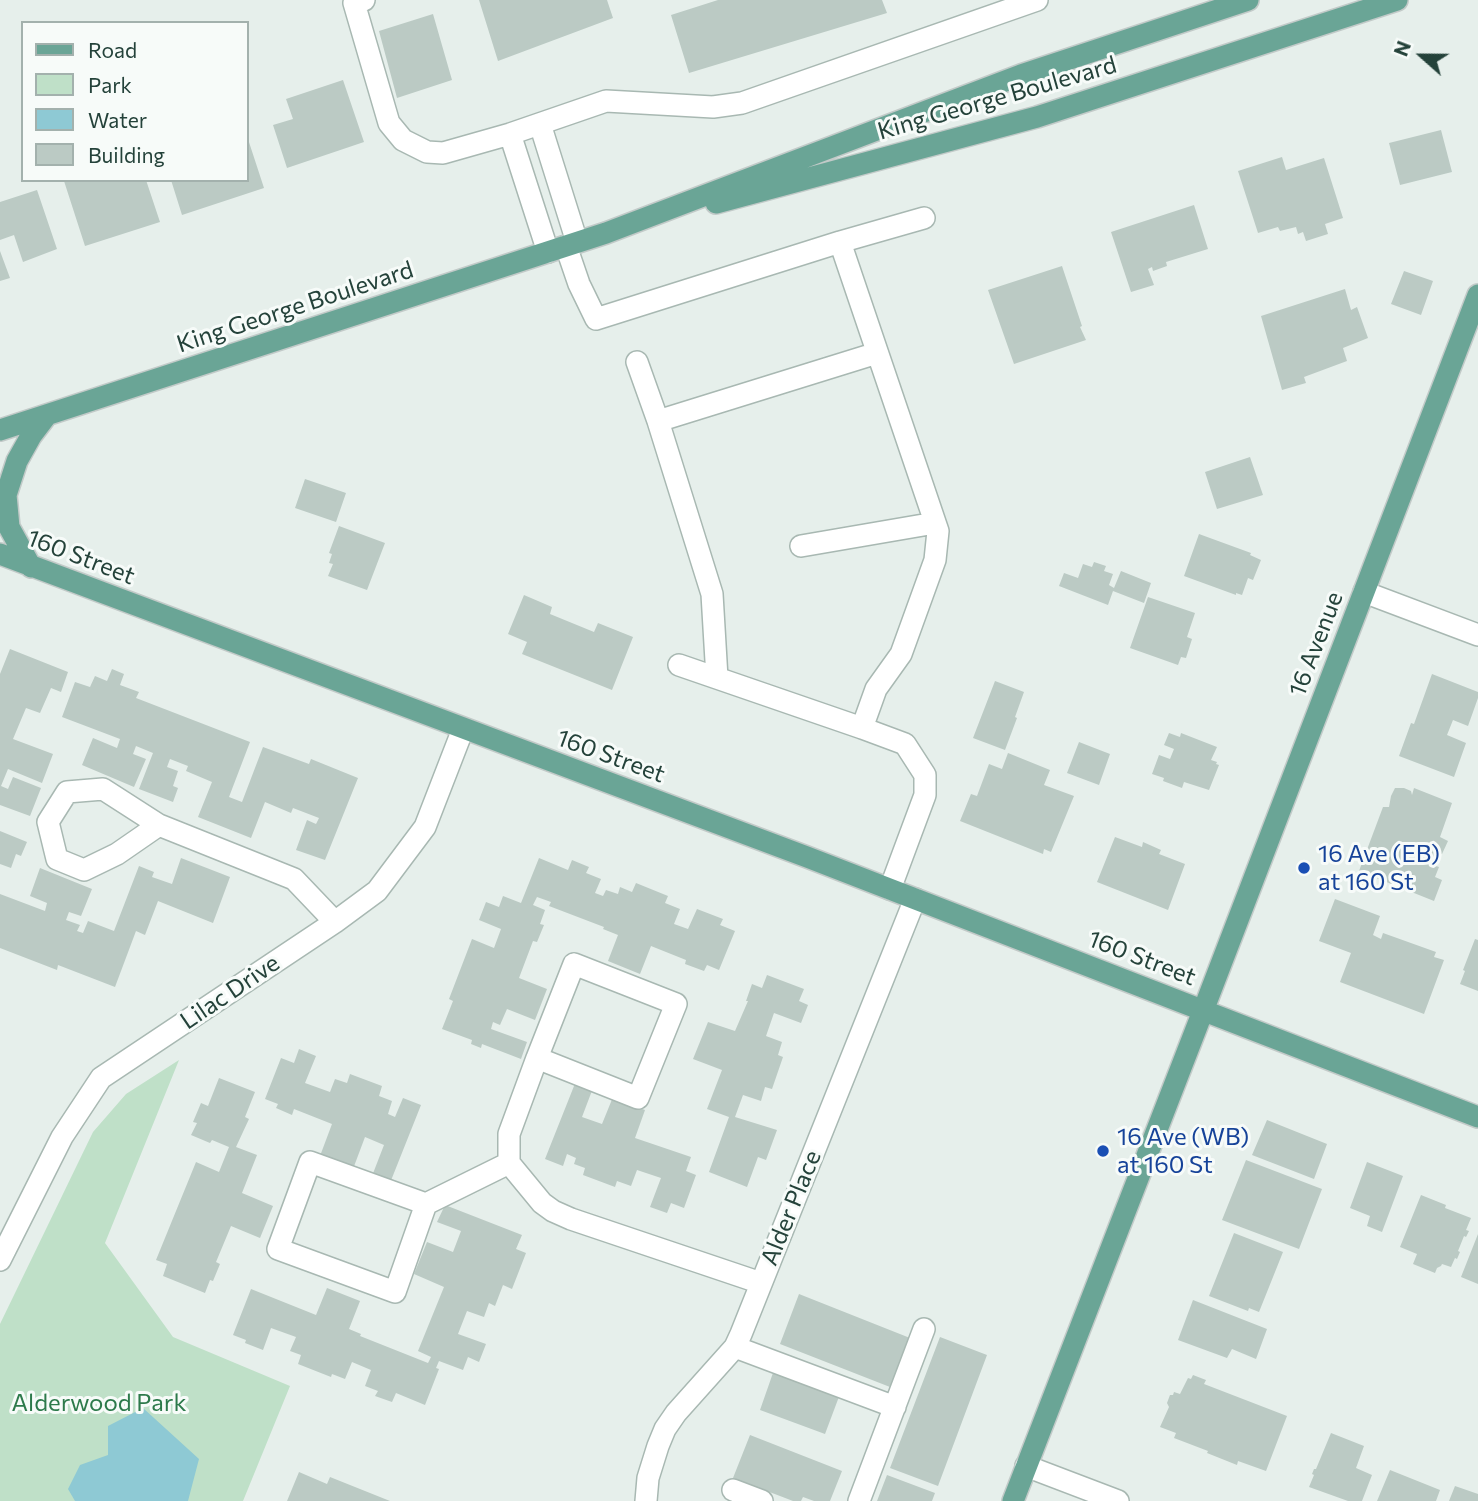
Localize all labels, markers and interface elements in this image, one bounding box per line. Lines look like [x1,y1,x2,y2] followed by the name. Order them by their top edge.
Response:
[21,21,248,182] legend
[1387,21,1457,91] north arrow
[88,37,137,62] text: Road
[1389,38,1415,59] text: N
[874,50,1120,146] street label: King George Boulevard
[88,72,132,97] text: Park
[88,107,147,132] text: Water
[88,142,165,167] text: Building
[173,255,417,359] street label: King George Boulevard
[23,523,139,591] street label: 160 Street
[1283,588,1349,700] street label: 16 Avenue
[553,723,669,789] street label: 160 Street
[1318,840,1440,896] place label: 16 Ave (EB) at 160 St
[1296,860,1312,876] marker: 16 Ave (EB) at 160 St
[1084,924,1200,992] street label: 160 Street
[175,948,285,1036] street label: Lilac Drive
[1117,1123,1249,1179] place label: 16 Ave (WB) at 160 St
[1095,1143,1111,1159] marker: 16 Ave (WB) at 160 St
[755,1146,827,1270] street label: Alder Place
[12,1389,186,1417] park label: Alderwood Park

